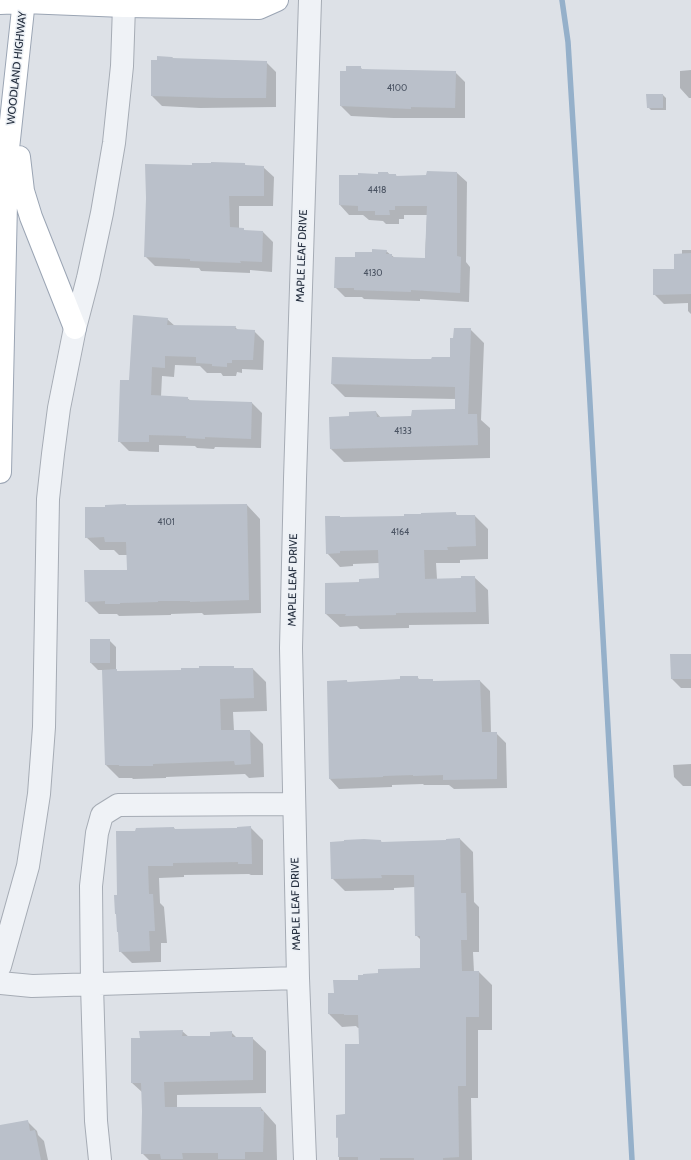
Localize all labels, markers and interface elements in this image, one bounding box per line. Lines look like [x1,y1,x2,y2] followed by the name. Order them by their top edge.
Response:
[4,11,30,125] street label: WOODLAND HIGHWAY
[387,83,407,93] house number: 4100
[368,185,386,195] house number: 4418
[294,209,310,303] street label: MAPLE LEAF DRIVE
[363,268,383,278] house number: 4130
[394,426,412,436] house number: 4133
[157,517,175,527] house number: 4101
[391,527,409,537] house number: 4164
[286,533,300,627] street label: MAPLE LEAF DRIVE
[289,857,303,951] street label: MAPLE LEAF DRIVE

